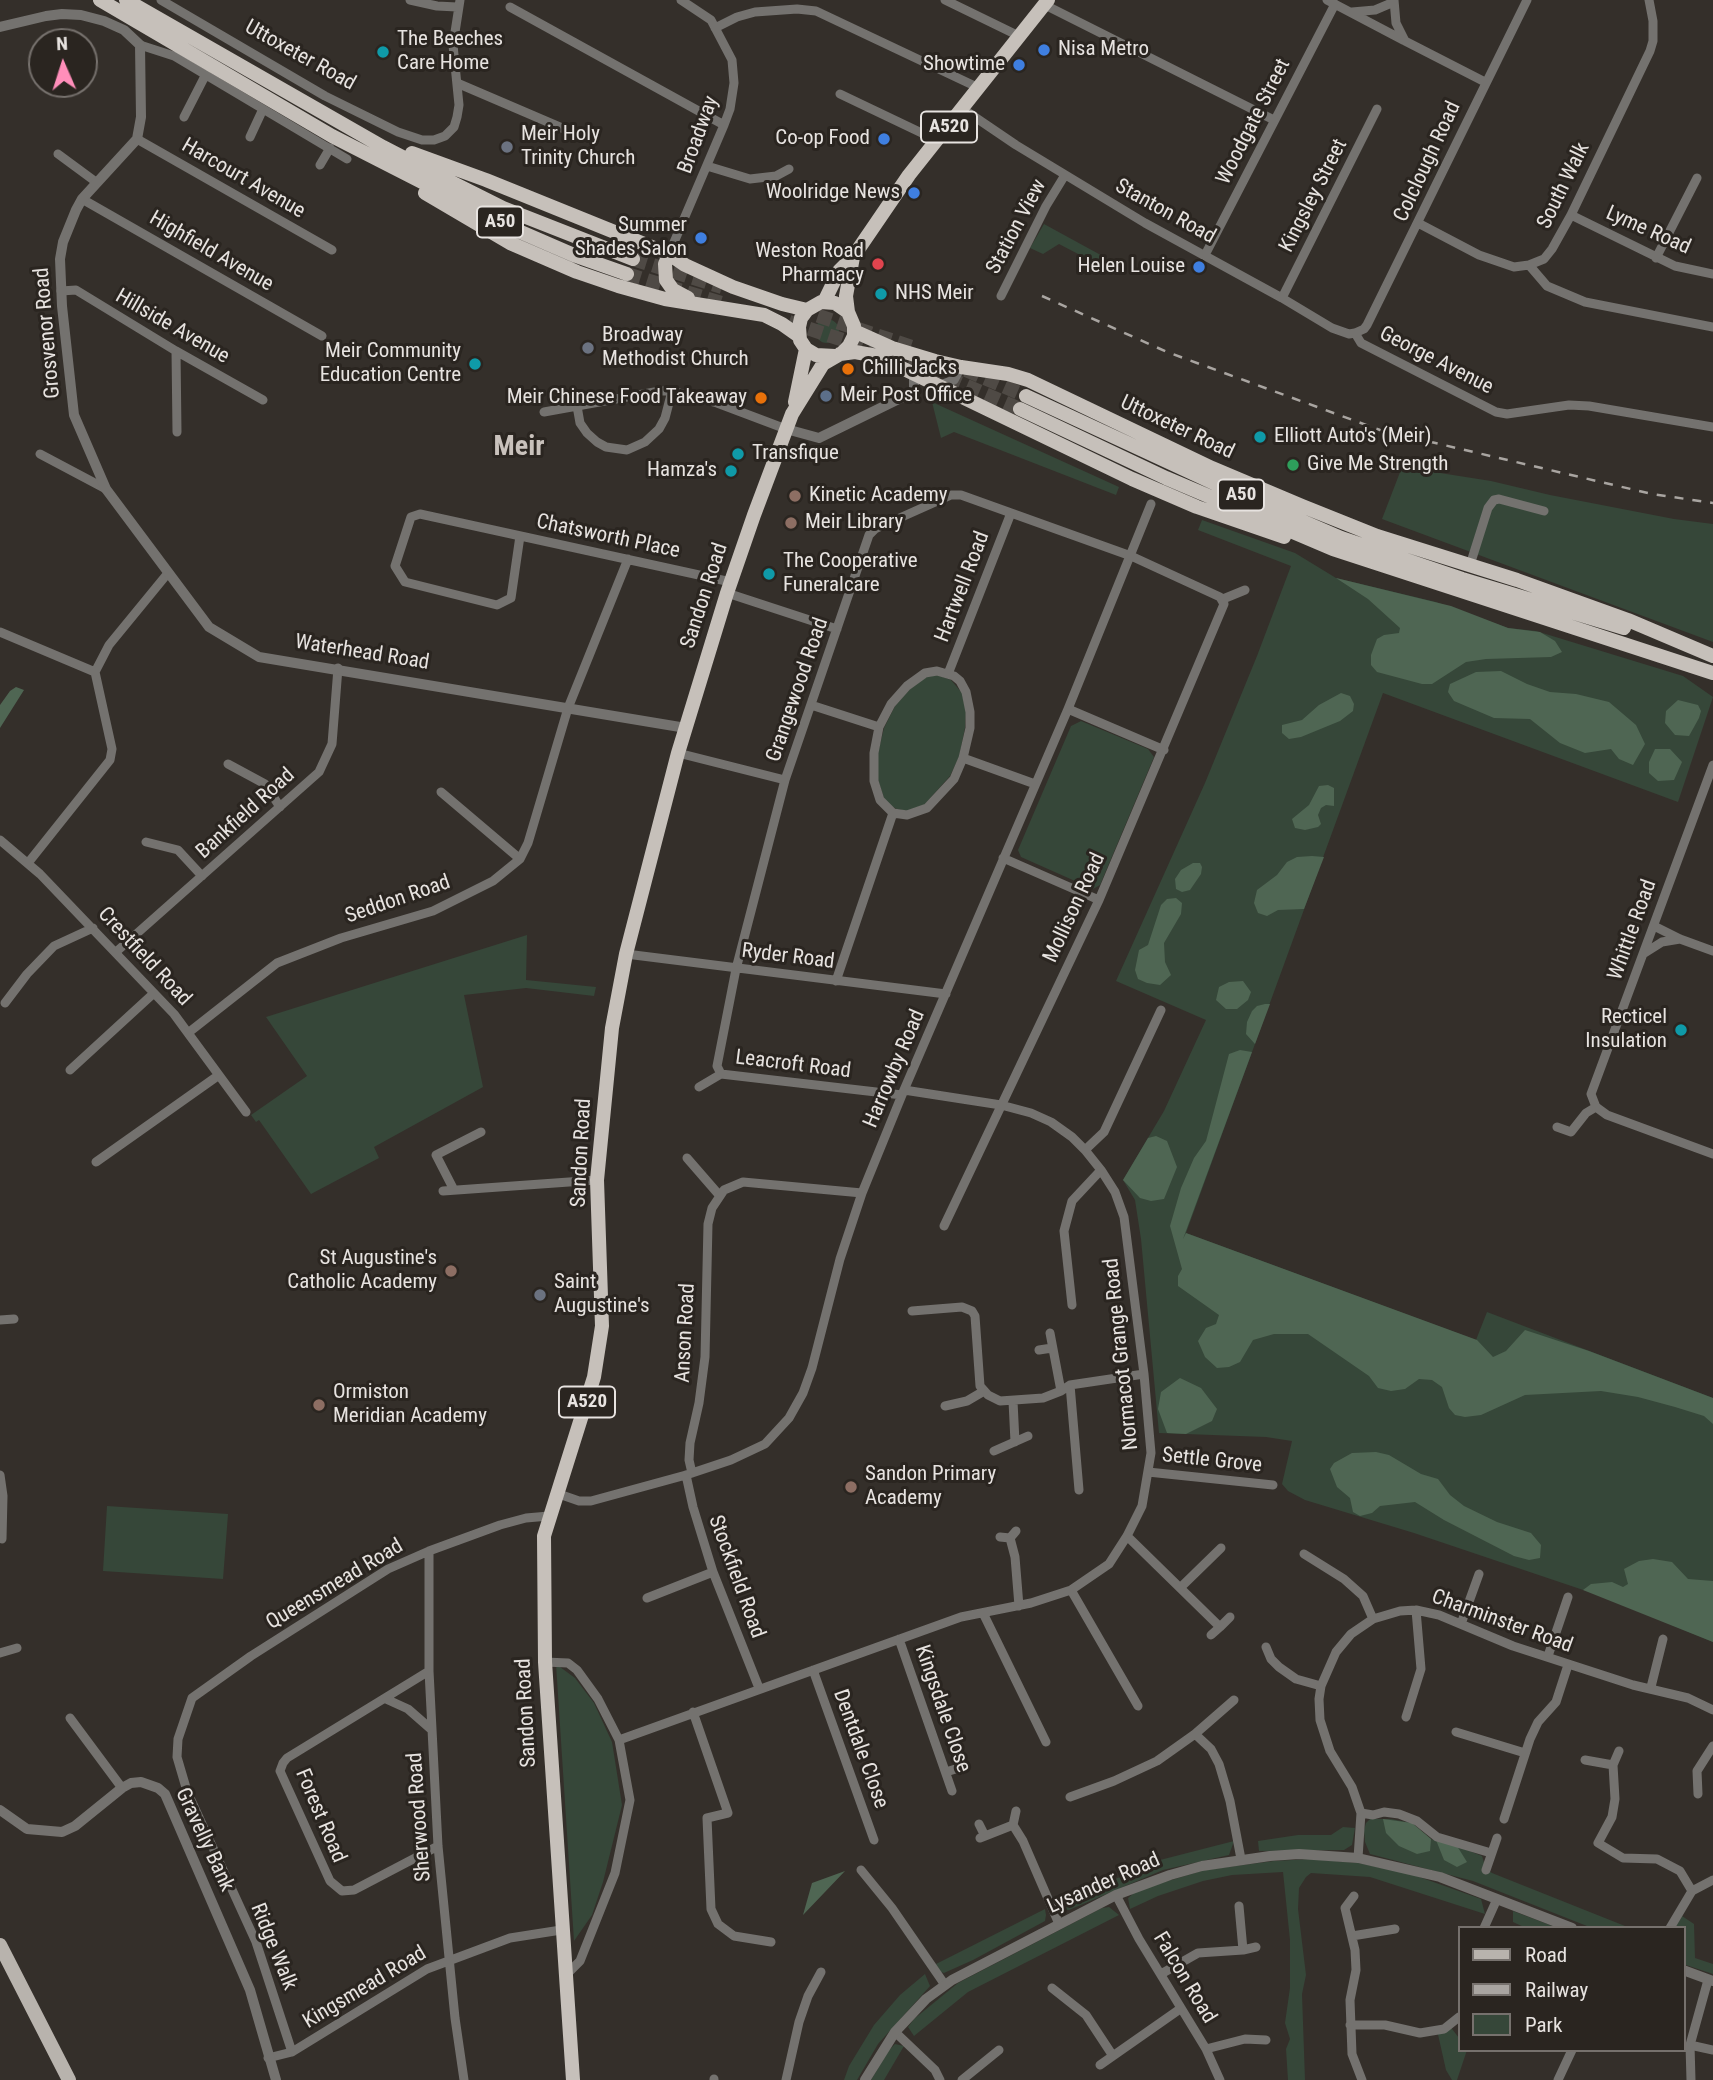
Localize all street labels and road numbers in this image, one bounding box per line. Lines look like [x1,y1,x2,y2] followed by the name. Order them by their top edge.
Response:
[240,15,360,97] street label: Uttoxeter Road
[1212,55,1296,189] street label: Woodgate Street
[673,93,725,177] street label: Broadway
[1389,98,1467,226] street label: Colclough Road
[921,111,977,142] road number: A520
[177,134,309,224] street label: Harcourt Avenue
[1275,135,1353,257] street label: Kingsley Street
[1532,139,1596,233] street label: South Walk
[1110,174,1220,250] street label: Stanton Road
[982,175,1052,279] street label: Station View
[1602,201,1694,261] street label: Lyme Road
[145,206,277,298] street label: Highfield Avenue
[477,206,523,238] road number: A50
[30,266,66,400] street label: Grosvenor Road
[111,284,233,370] street label: Hillside Avenue
[1375,322,1497,400] street label: George Avenue
[1116,391,1238,465] street label: Uttoxeter Road
[1218,480,1264,510] road number: A50
[534,509,682,565] street label: Chatsworth Place
[930,528,996,646] street label: Hartwell Road
[676,540,734,652] street label: Sandon Road
[762,615,834,765] street label: Grangewood Road
[293,630,431,676] street label: Waterhead Road
[192,763,300,865] street label: Bankfield Road
[1039,849,1111,967] street label: Mollison Road
[342,870,454,930] street label: Seddon Road
[1603,876,1663,984] street label: Whittle Road
[92,902,196,1012] street label: Crestfield Road
[740,939,836,975] street label: Ryder Road
[859,1006,931,1132] street label: Harrowby Road
[734,1045,852,1085] street label: Leacroft Road
[567,1098,597,1208] street label: Sandon Road
[1099,1257,1145,1451] street label: Normacot Grange Road
[671,1283,701,1383] street label: Anson Road
[559,1386,615,1418] road number: A520
[1161,1443,1263,1479] street label: Settle Grove
[702,1512,770,1642] street label: Stockfield Road
[262,1534,408,1636] street label: Queensmead Road
[1428,1585,1576,1659] street label: Charminster Road
[908,1642,976,1776] street label: Kingsdale Close
[512,1658,542,1768] street label: Sandon Road
[827,1686,893,1812] street label: Dentdale Close
[403,1751,437,1883] street label: Sherwood Road
[289,1765,351,1867] street label: Forest Road
[169,1784,239,1896] street label: Gravelly Bank
[1044,1848,1164,1920] street label: Lysander Road
[244,1900,302,1994] street label: Ridge Walk
[1147,1928,1221,2028] street label: Falcon Road
[299,1941,431,2035] street label: Kingsmead Road

